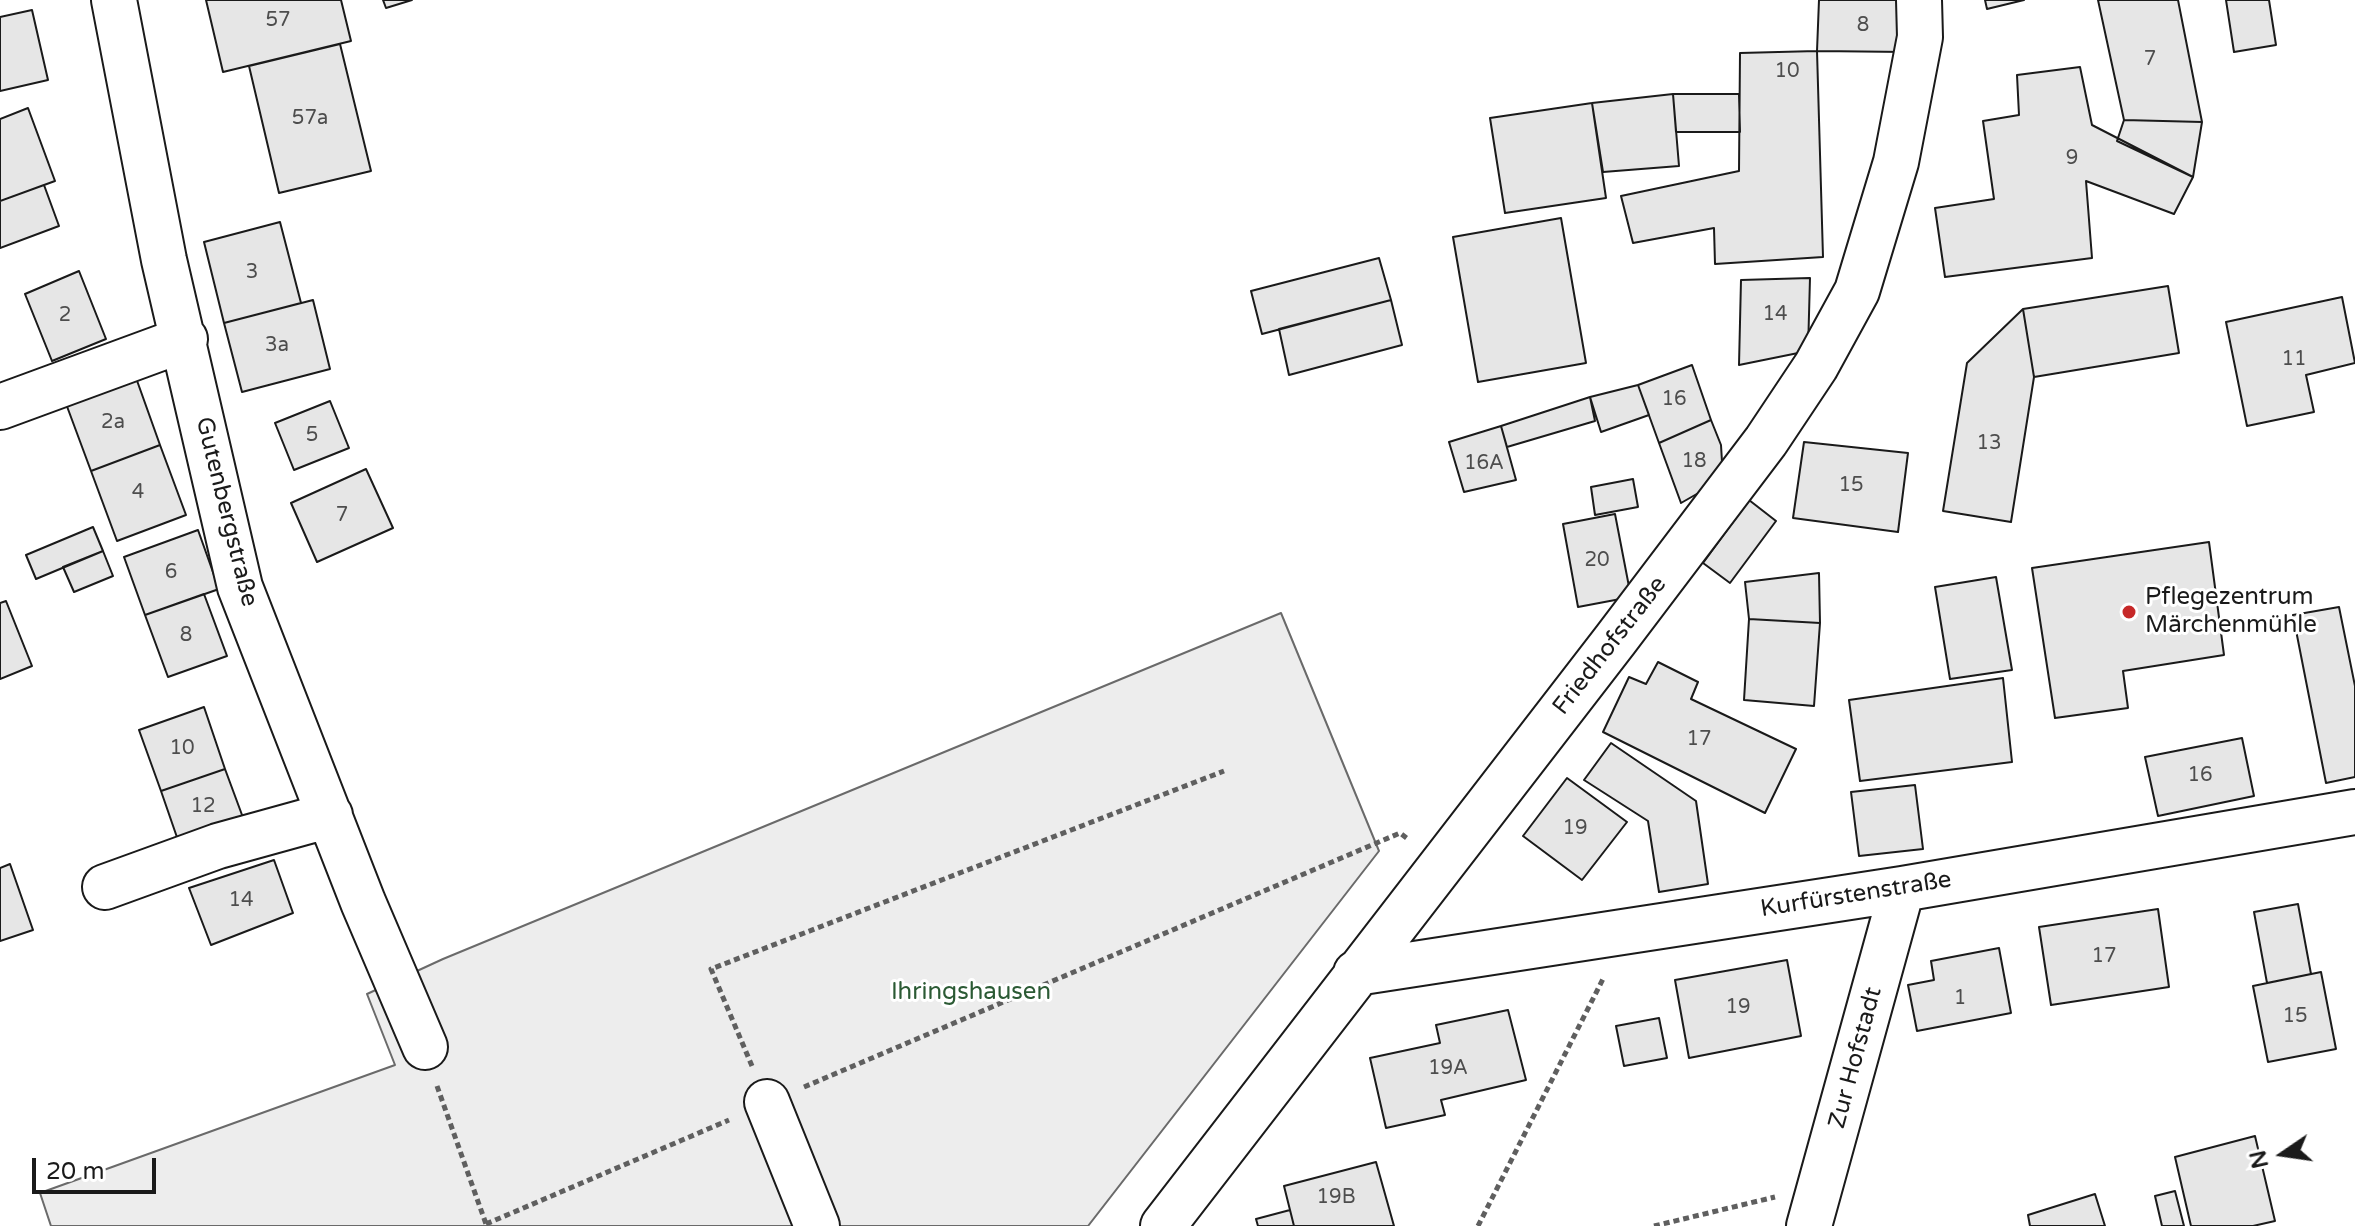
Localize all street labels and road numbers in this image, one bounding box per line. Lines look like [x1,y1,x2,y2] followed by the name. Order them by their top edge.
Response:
[189,414,263,610] street label: Gutenbergstraße
[1547,571,1673,721] street label: Friedhofstraße
[1758,866,1954,924] street label: Kurfürstenstraße
[1823,984,1889,1132] street label: Zur Hofstadt

